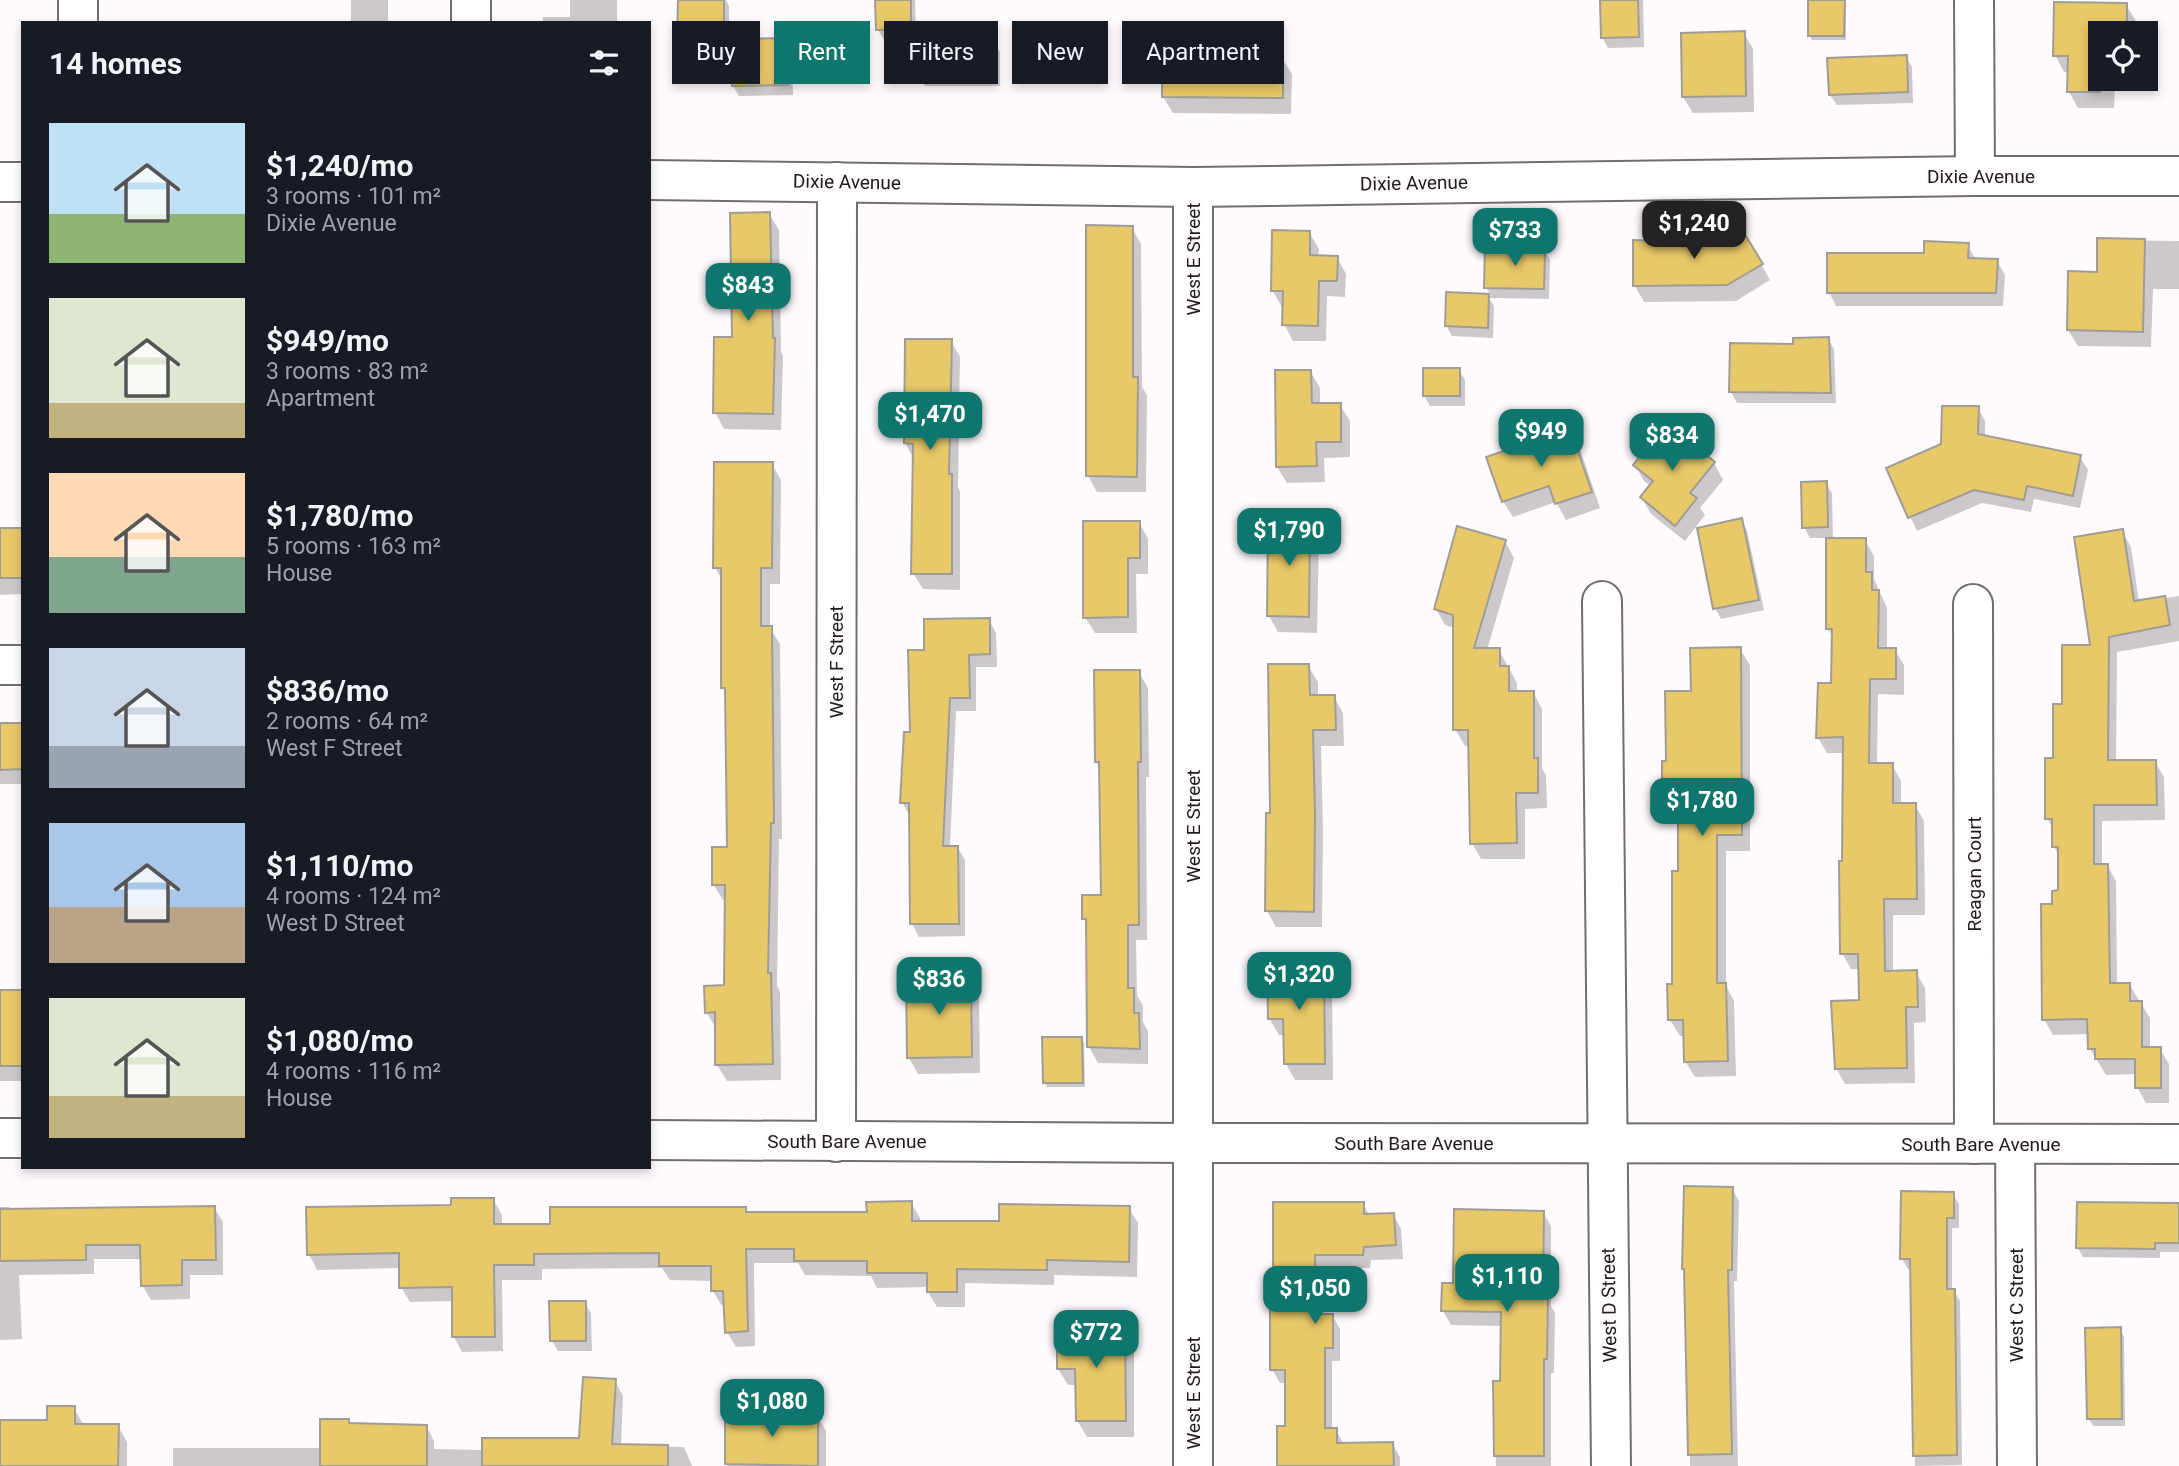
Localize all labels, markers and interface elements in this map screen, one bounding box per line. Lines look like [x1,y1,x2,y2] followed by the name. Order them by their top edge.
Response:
[672,21,760,84] chip: Buy
[774,21,870,84] chip: Rent
[884,21,998,84] chip: Filters
[1012,21,1108,84] chip: New
[1122,21,1284,84] chip: Apartment
[2088,21,2158,91] map controls
[2088,21,2158,91] button: locate
[585,44,623,82] icon: filters
[49,46,182,81] text: 14 homes
[266,148,414,183] text: $1,240/mo
[105,151,189,235] icon: home
[1927,165,2035,188] street label: Dixie Avenue
[793,170,901,194] street label: Dixie Avenue
[1360,171,1468,195] street label: Dixie Avenue
[266,183,441,210] text: 3 rooms · 101 m²
[1182,202,1205,316] street label: West E Street
[1637,202,1751,261] pin: $1,240
[1474,208,1556,268] pin: $733
[266,210,397,237] text: Dixie Avenue
[1658,210,1730,237] text: $1,240
[1489,217,1541,244] text: $733
[707,264,789,323] pin: $843
[722,272,774,299] text: $843
[266,323,389,358] text: $949/mo
[105,326,189,410] icon: home
[266,358,428,385] text: 3 rooms · 83 m²
[266,385,375,412] text: Apartment
[873,392,987,452] pin: $1,470
[894,401,966,428] text: $1,470
[1500,410,1582,469] pin: $949
[1631,414,1713,473] pin: $834
[1515,418,1567,445] text: $949
[1646,422,1698,449] text: $834
[266,498,414,533] text: $1,780/mo
[105,501,189,585] icon: home
[1232,508,1346,568] pin: $1,790
[1253,517,1325,544] text: $1,790
[266,533,441,560] text: 5 rooms · 163 m²
[266,560,332,587] text: House
[825,606,848,718] street label: West F Street
[266,673,389,708] text: $836/mo
[105,676,189,760] icon: home
[266,708,428,735] text: 2 rooms · 64 m²
[266,735,402,762] text: West F Street
[1182,769,1205,883] street label: West E Street
[1645,778,1759,838] pin: $1,780
[1666,787,1738,814] text: $1,780
[1963,816,1986,932] street label: Reagan Court
[266,848,414,883] text: $1,110/mo
[105,851,189,935] icon: home
[266,883,441,910] text: 4 rooms · 124 m²
[266,910,405,937] text: West D Street
[1242,953,1356,1012] pin: $1,320
[898,958,980,1017] pin: $836
[1263,961,1335,988] text: $1,320
[913,966,965,993] text: $836
[266,1023,414,1058] text: $1,080/mo
[105,1026,189,1110] icon: home
[266,1058,441,1085] text: 4 rooms · 116 m²
[266,1085,332,1112] text: House
[767,1130,927,1153] street label: South Bare Avenue
[1334,1132,1494,1155] street label: South Bare Avenue
[1901,1133,2061,1156] street label: South Bare Avenue
[1597,1247,1621,1363] street label: West D Street
[2005,1248,2028,1362] street label: West C Street
[1450,1254,1564,1314] pin: $1,110
[1471,1263,1543,1290] text: $1,110
[1258,1266,1372,1326] pin: $1,050
[1279,1275,1351,1302] text: $1,050
[1055,1310,1137,1370] pin: $772
[1070,1319,1122,1346] text: $772
[1182,1336,1205,1450] street label: West E Street
[715,1380,829,1439] pin: $1,080
[736,1388,808,1415] text: $1,080

